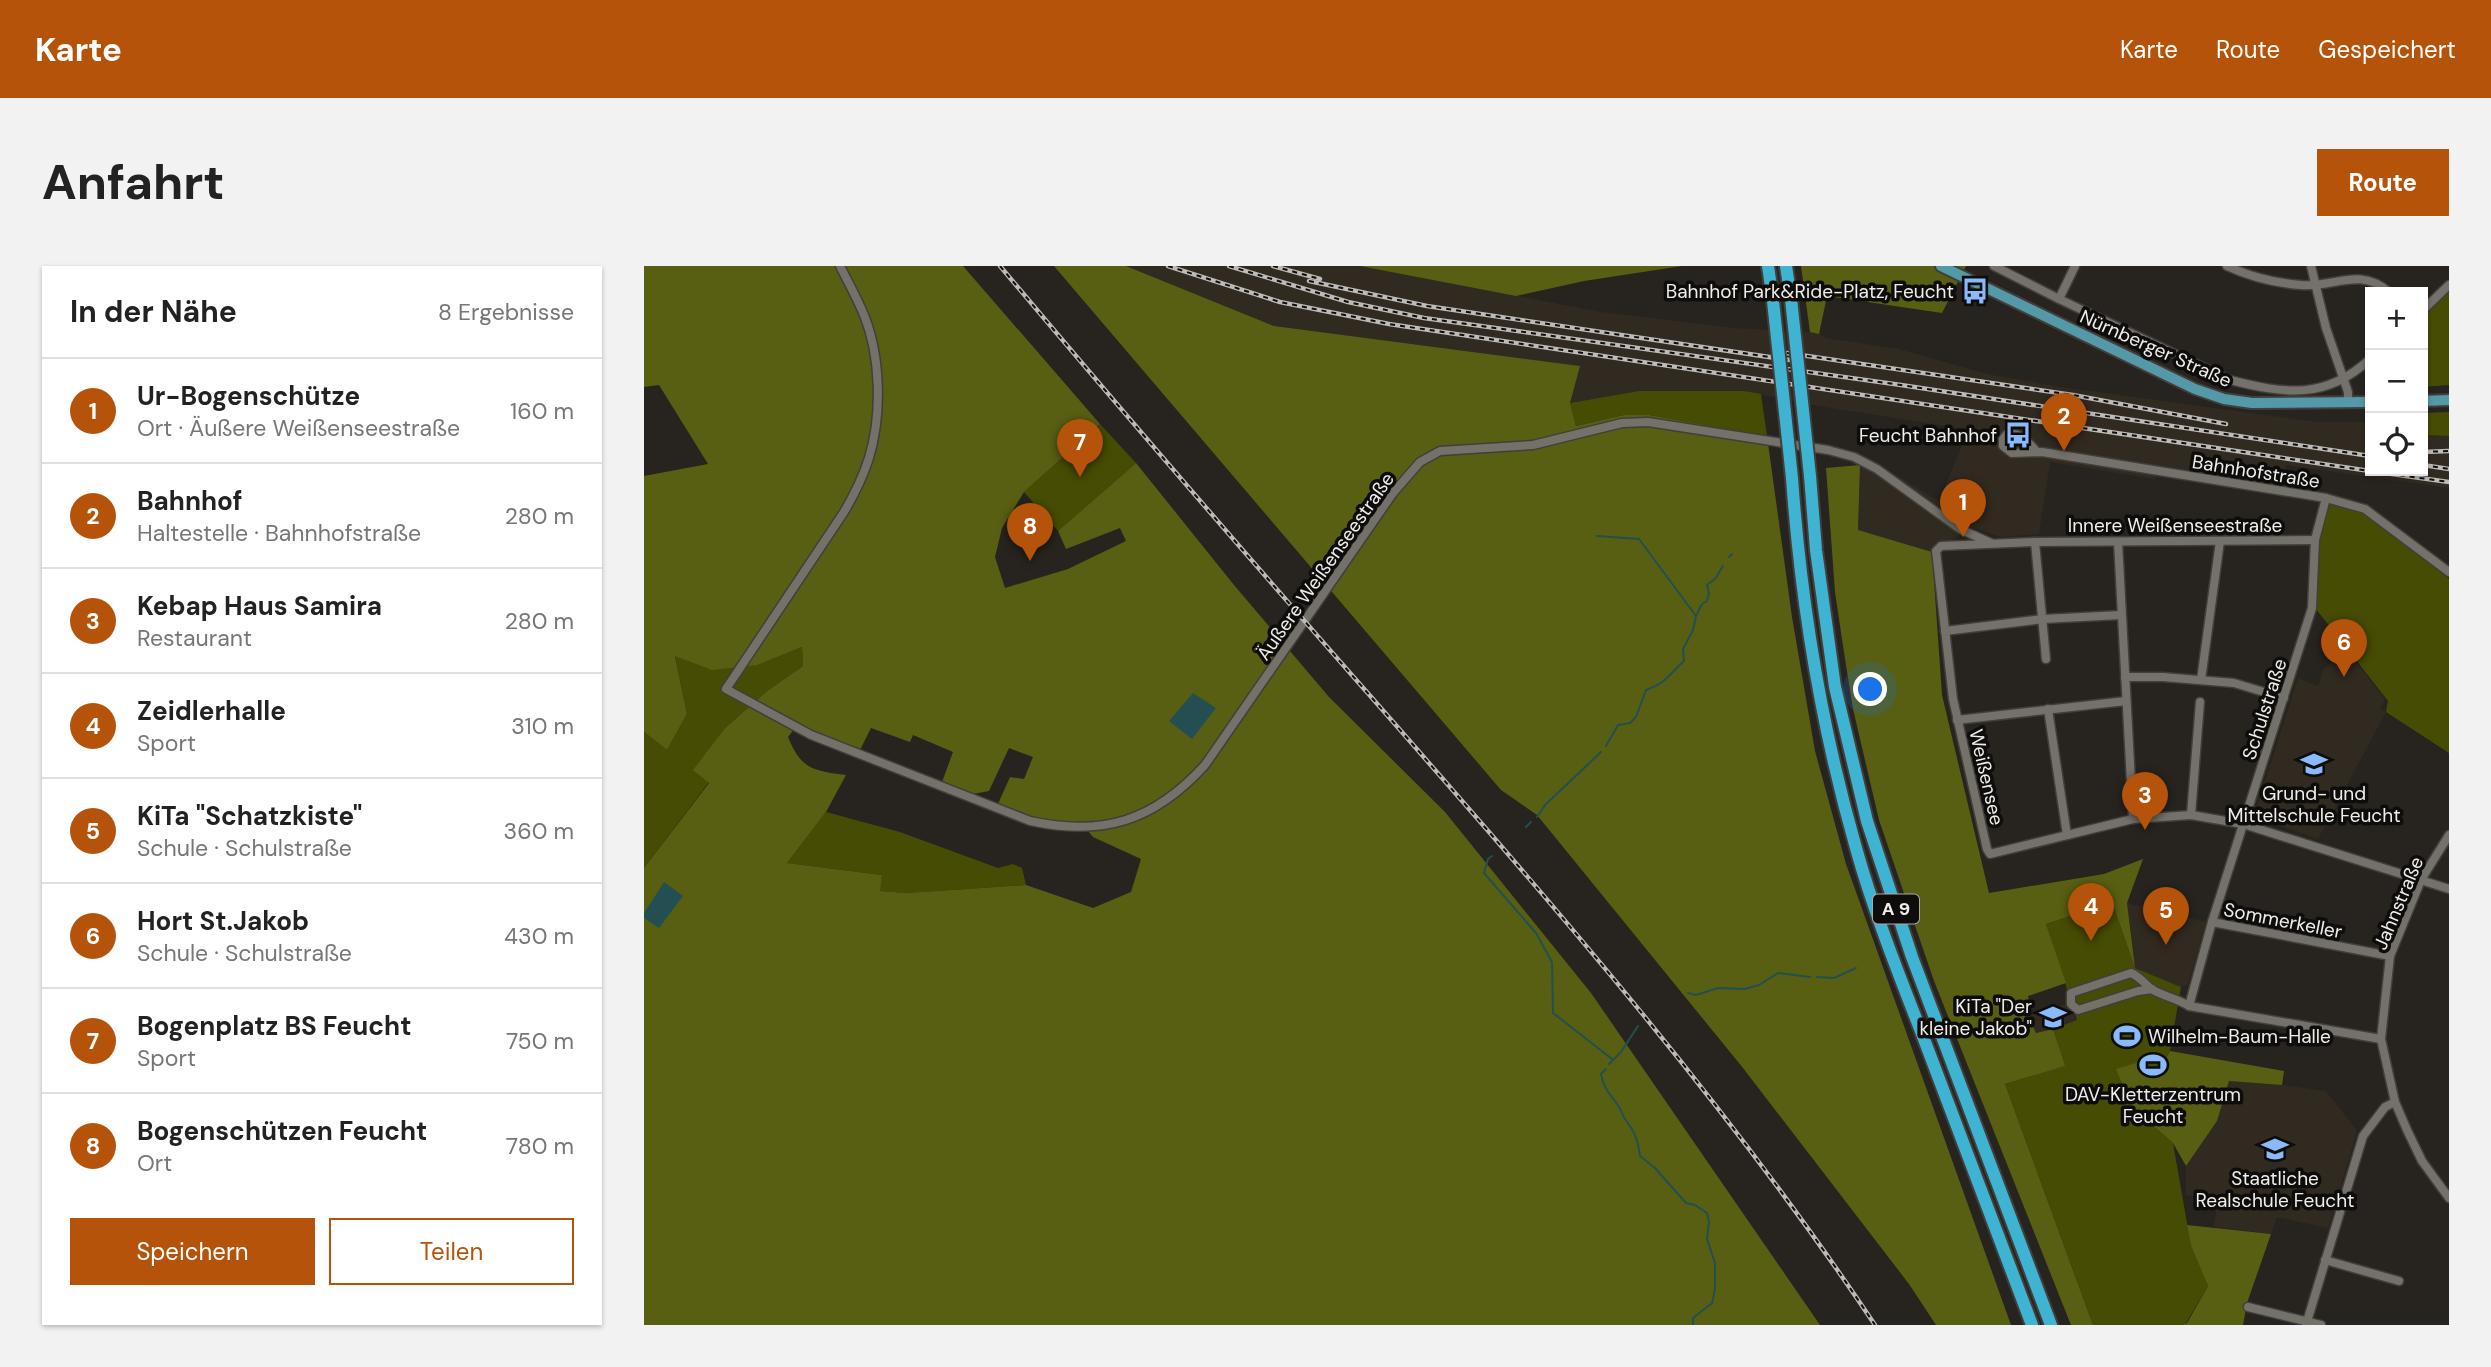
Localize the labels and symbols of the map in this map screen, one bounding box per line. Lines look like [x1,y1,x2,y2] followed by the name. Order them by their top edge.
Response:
[1960,276,1990,306] bus stop icon: Bahnhof Park&Ride-Platz, Feucht
[1666,279,1954,304] place label: Bahnhof Park&Ride-Platz, Feucht
[2076,304,2236,393] street label: Nürnberger Straße
[2041,393,2087,451] pin: 2
[1057,419,1103,477] pin: 7
[2003,420,2033,450] bus stop icon: Feucht Bahnhof
[1859,423,1997,448] place label: Feucht Bahnhof
[2190,449,2322,494] street label: Bahnhofstraße
[1251,467,1400,665] street label: Äußere Weißenseestraße
[1940,479,1986,537] pin: 1
[1007,503,1053,561] pin: 8
[2068,513,2282,538] street label: Innere Weißenseestraße
[2321,619,2367,677] pin: 6
[2236,655,2293,763] street label: Schulstraße
[1853,672,1887,706] your location
[1963,727,2010,828] street label: Weißensee
[2299,749,2329,779] school or university icon: Grund- und Mittelschule Feucht
[2122,772,2168,830] pin: 3
[2227,781,2401,828] place label: Grund- und Mittelschule Feucht
[2368,853,2429,954] street label: Jahnstraße
[2068,883,2114,941] pin: 4
[2143,887,2189,945] pin: 5
[1873,894,1919,924] road number: A 9
[2222,897,2344,944] street label: Sommerkeller
[1919,994,2032,1041] place label: KiTa "Der kleine Jakob"
[2038,1002,2068,1032] school or university icon: KiTa "Der kleine Jakob"
[2112,1021,2142,1051] sports icon: Wilhelm-Baum-Halle
[2148,1024,2331,1049] place label: Wilhelm-Baum-Halle
[2138,1050,2168,1080] sports icon: DAV-Kletterzentrum Feucht
[2065,1082,2241,1129] place label: DAV-Kletterzentrum Feucht
[2260,1134,2290,1164] school or university icon: Staatliche Realschule Feucht
[2195,1166,2355,1213] place label: Staatliche Realschule Feucht

